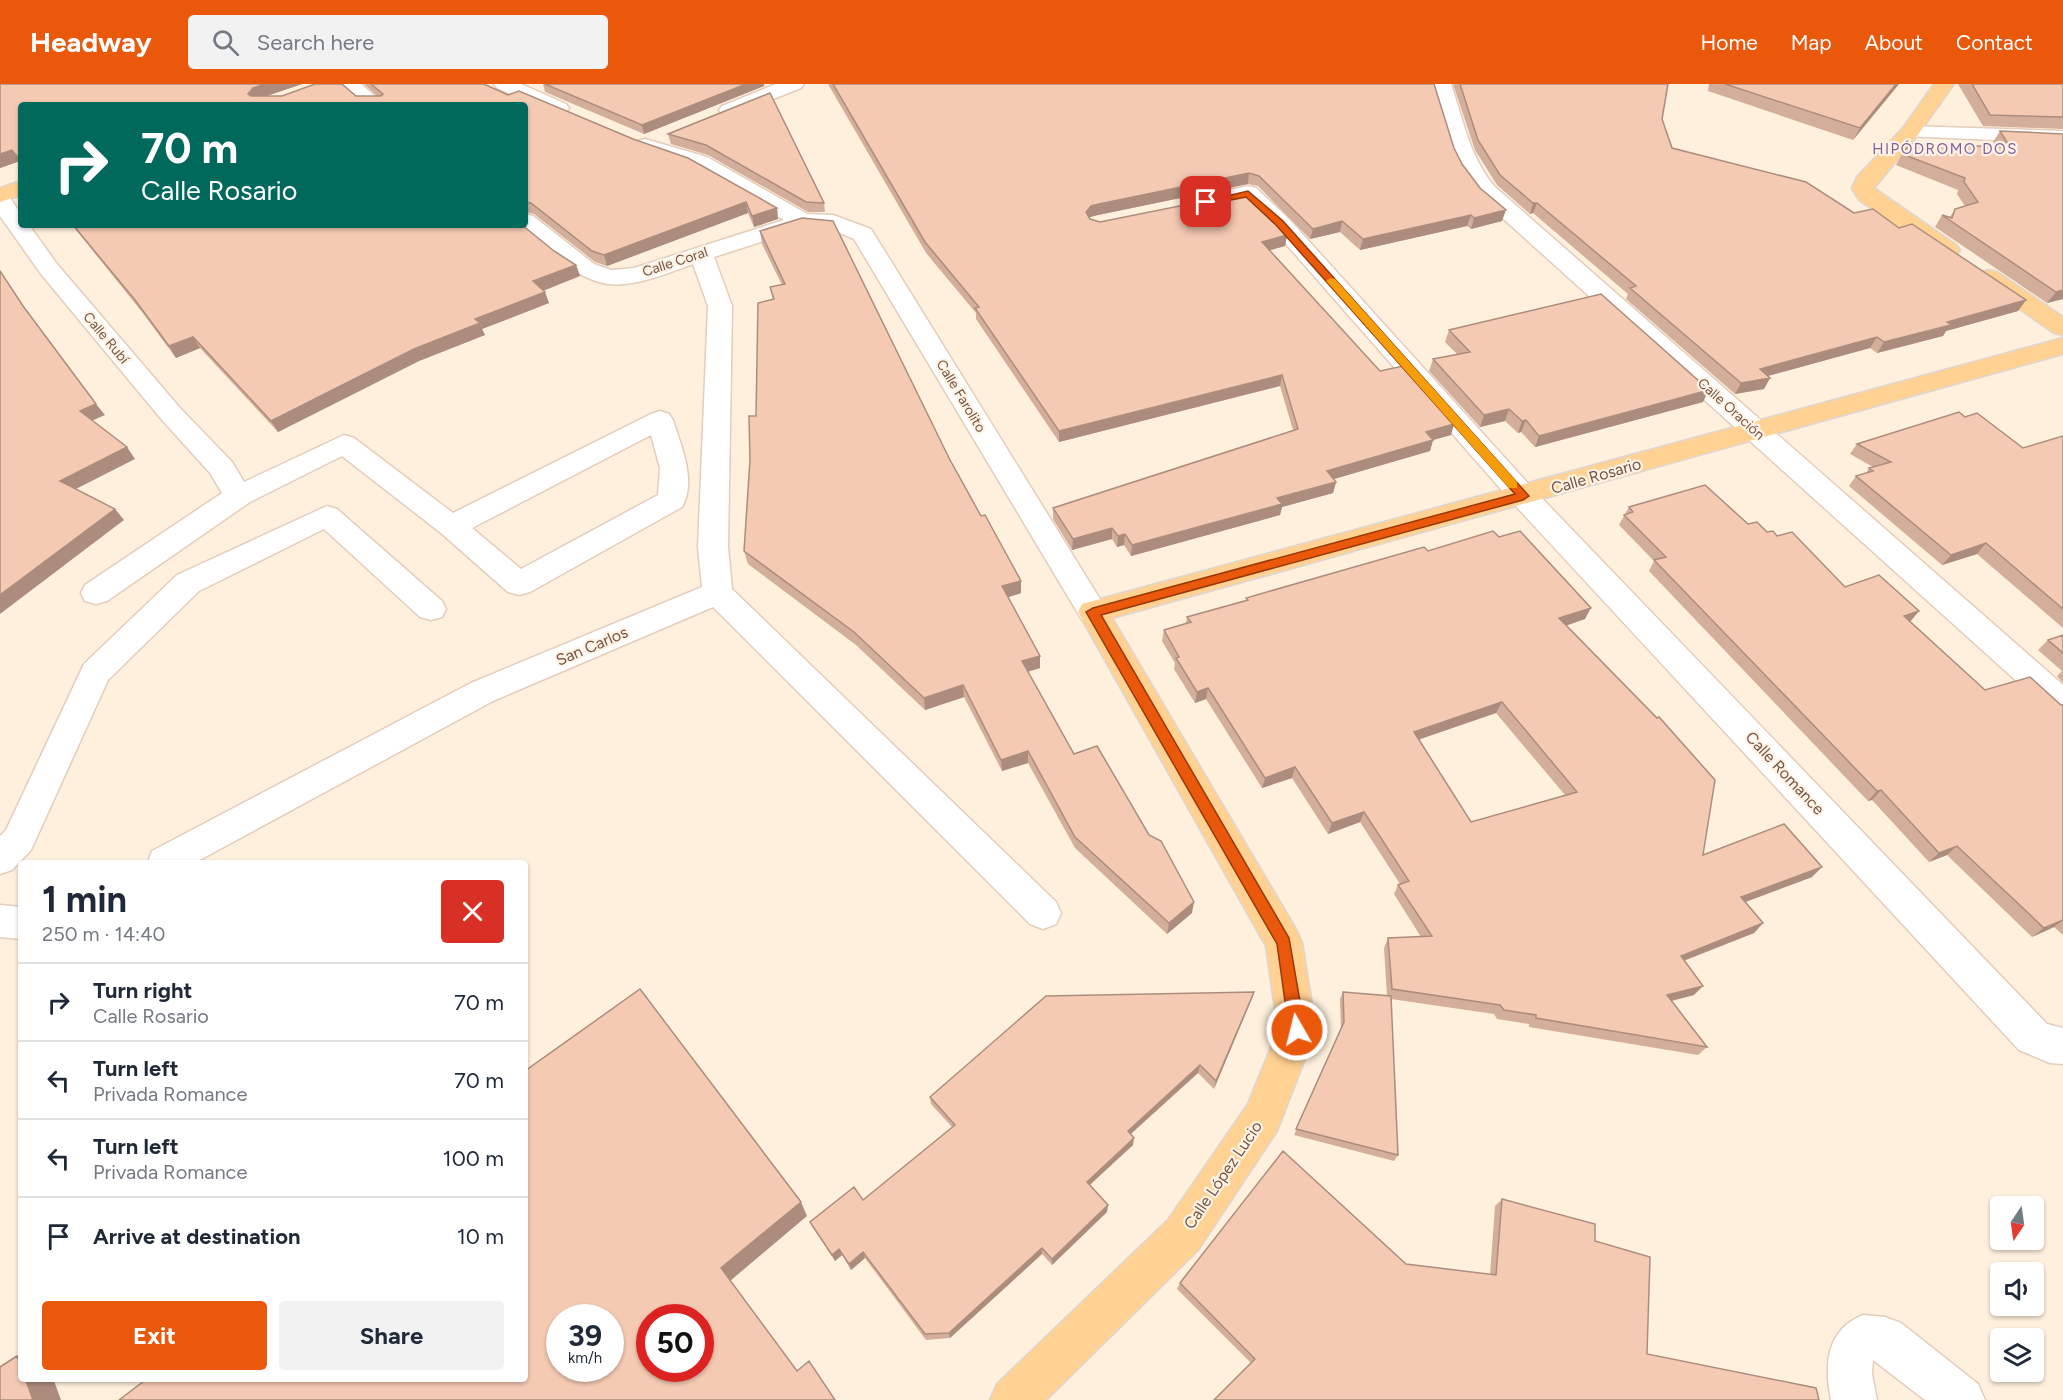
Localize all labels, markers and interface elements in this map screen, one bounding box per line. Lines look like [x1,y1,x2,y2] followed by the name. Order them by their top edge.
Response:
[188,15,608,69] search box
[30,25,152,59] text: Headway
[209,26,242,59] icon: search
[257,29,374,56] text: Search here
[1701,30,1758,55] text: Home
[1791,30,1832,55] text: Map
[1865,30,1923,55] text: About
[1956,30,2033,55] text: Contact
[141,123,238,174] text: 70 m
[42,126,120,204] icon: right
[1872,140,2018,158] district label: HIPÓDROMO DOS
[141,174,298,207] text: Calle Rosario
[1180,176,1231,227] pin
[1189,185,1222,218] icon: arrive
[640,243,710,281] street label: Calle Coral
[79,309,133,368] street label: Calle Rubí
[933,357,989,435] street label: Calle Farolito
[1694,375,1768,444] street label: Calle Oración
[1549,454,1643,498] street label: Calle Rosario
[553,622,631,670] street label: San Carlos
[1742,727,1829,819] street label: Calle Romance
[42,878,127,921] text: 1 min
[441,880,504,943] button: close
[42,922,165,946] text: 250 m · 14:40
[93,977,192,1004] text: Turn right
[42,986,75,1019] icon: right
[454,989,504,1016] text: 70 m
[1265,998,1329,1062] position arrow
[93,1004,209,1028] text: Calle Rosario
[93,1055,179,1082] text: Turn left
[42,1064,75,1097] icon: left
[454,1067,504,1094] text: 70 m
[93,1082,247,1106] text: Privada Romance
[1180,1117,1266,1233] street label: Calle López Lucio
[93,1133,179,1160] text: Turn left
[42,1142,75,1175] icon: left
[443,1145,504,1172] text: 100 m
[93,1160,247,1184] text: Privada Romance
[1990,1196,2044,1250] north arrow
[1990,1196,2044,1382] map controls
[42,1220,75,1253] icon: arrive
[93,1223,301,1250] text: Arrive at destination
[457,1223,504,1250] text: 10 m
[1990,1262,2044,1316] button: sound
[42,1301,267,1370] button: Exit
[279,1301,504,1370] button: Share
[636,1304,714,1382] speed limit sign: 50
[568,1317,602,1354] text: 39
[1990,1328,2044,1382] button: layers
[568,1349,602,1367] text: km/h

